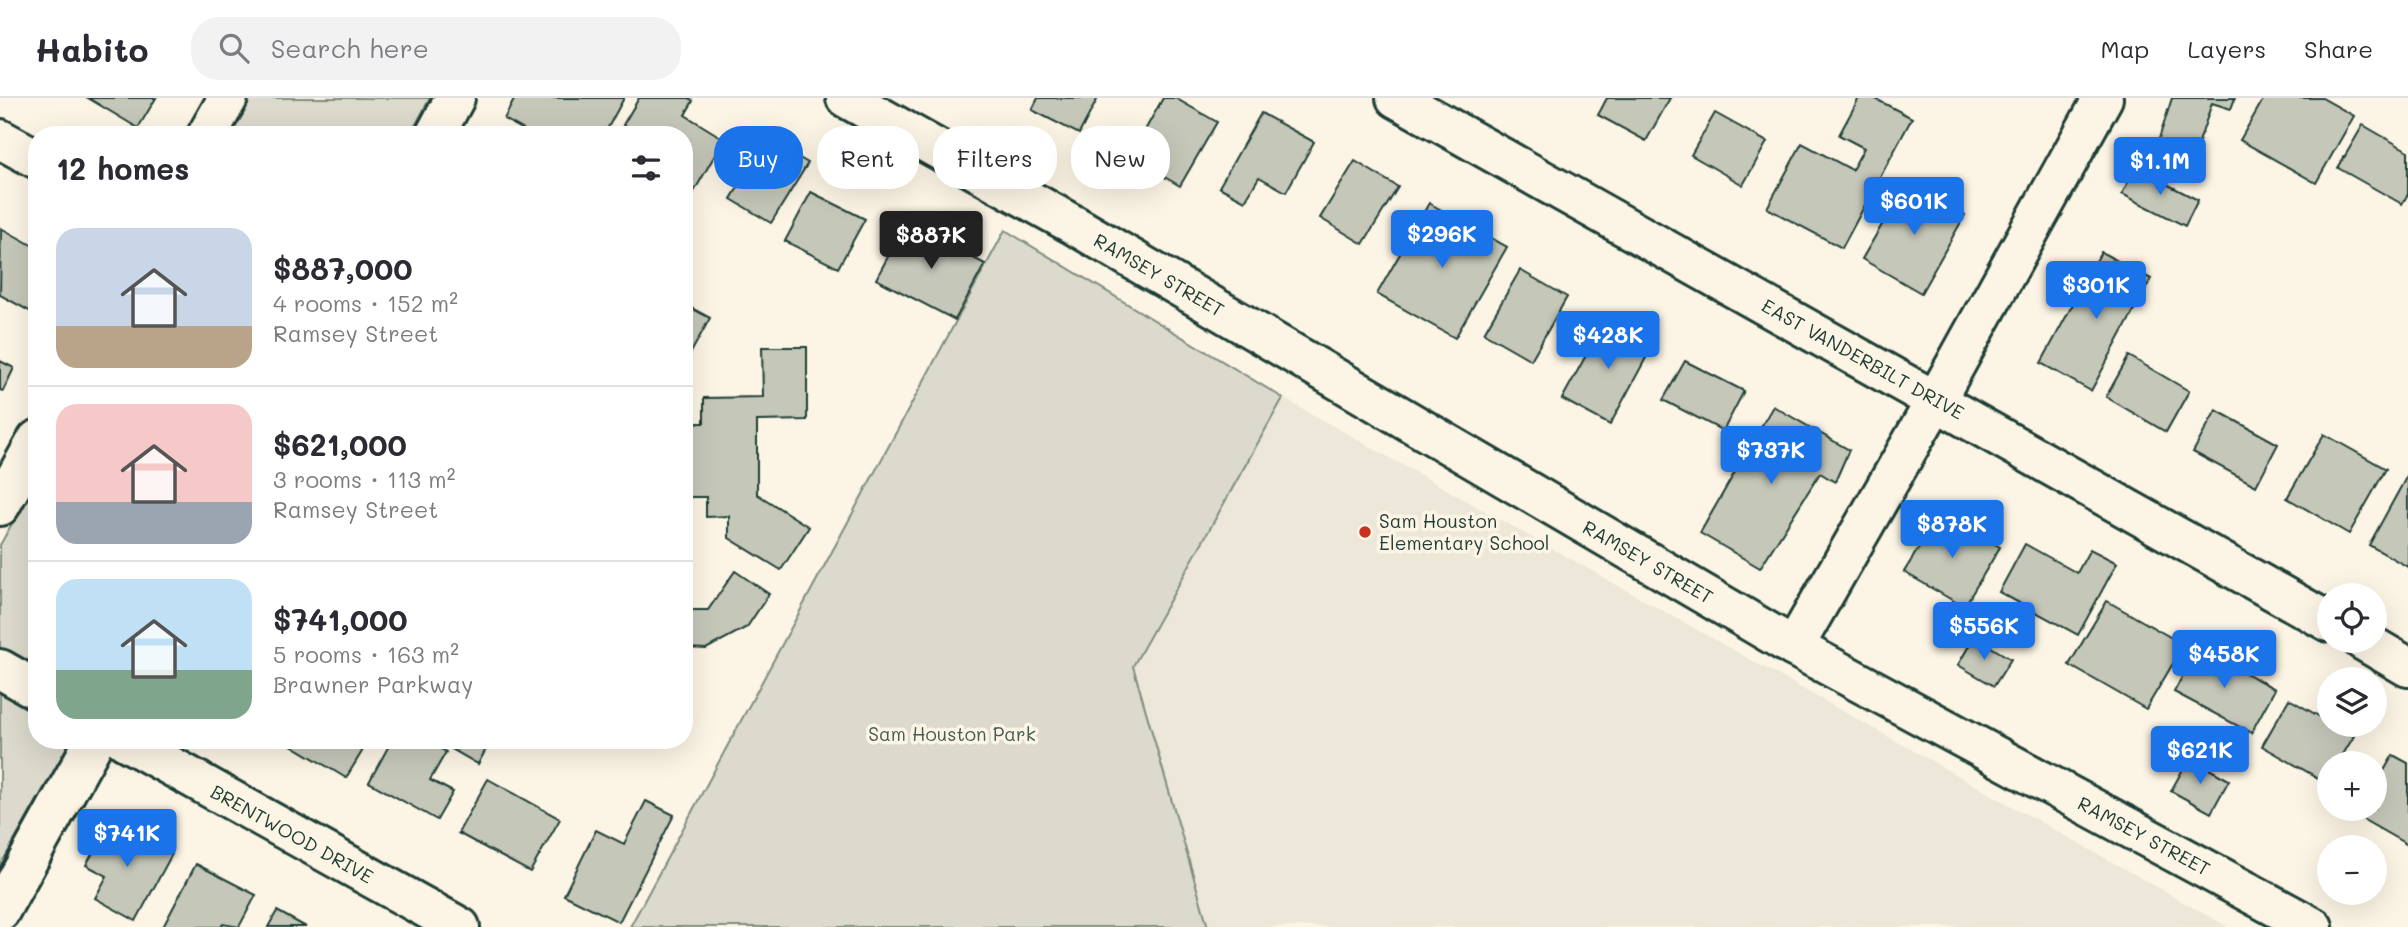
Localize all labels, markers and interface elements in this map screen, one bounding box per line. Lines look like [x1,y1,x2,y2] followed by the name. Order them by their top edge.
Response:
[191,17,681,80] search box
[35,27,149,70] text: Habito
[215,29,253,67] icon: search
[271,31,429,65] text: Search here
[2101,33,2149,64] text: Map
[2187,33,2266,64] text: Layers
[2304,33,2373,64] text: Share
[714,126,803,189] chip: Buy
[817,126,919,189] chip: Rent
[933,126,1057,189] chip: Filters
[1071,126,1170,189] chip: New
[2111,138,2209,197] pin: $1.1M
[2130,145,2190,175] text: $1.1M
[56,148,189,188] text: 12 homes
[627,149,665,187] icon: filters
[1865,178,1963,237] pin: $601K
[1880,185,1948,215] text: $601K
[1393,211,1491,270] pin: $296K
[882,212,980,271] pin: $887K
[1407,218,1477,248] text: $296K
[896,219,966,249] text: $887K
[1090,227,1229,322] street label: RAMSEY STREET
[273,248,413,288] text: $887,000
[112,256,196,340] icon: home
[2047,262,2145,321] pin: $301K
[2062,269,2130,299] text: $301K
[273,288,458,318] text: 4 rooms · 152 m²
[1758,292,1969,425] street label: EAST VANDERBILT DRIVE
[1559,312,1657,371] pin: $428K
[273,318,438,348] text: Ramsey Street
[1572,319,1644,349] text: $428K
[273,424,407,464] text: $621,000
[1722,426,1820,486] pin: $737K
[112,432,196,516] icon: home
[1737,434,1805,464] text: $737K
[273,464,455,494] text: 3 rooms · 113 m²
[273,494,438,524] text: Ramsey Street
[1903,500,2001,560] pin: $878K
[1379,508,1549,555] place label: Sam Houston Elementary School
[1917,508,1987,538] text: $878K
[1579,514,1718,609] street label: RAMSEY STREET
[1357,524,1373,540] marker: Sam Houston Elementary School
[2317,583,2387,905] map controls
[2317,583,2387,653] button: locate
[273,599,408,639] text: $741,000
[1935,602,2033,662] pin: $556K
[112,607,196,691] icon: home
[1949,610,2019,640] text: $556K
[2175,630,2273,690] pin: $458K
[2188,638,2260,668] text: $458K
[273,639,459,669] text: 5 rooms · 163 m²
[2317,667,2387,737] button: layers
[273,669,473,699] text: Brawner Parkway
[868,721,1036,746] park label: Sam Houston Park
[2151,726,2249,786] pin: $621K
[2167,734,2233,764] text: $621K
[2317,751,2387,821] button: +
[207,779,378,889] street label: BRENTWOOD DRIVE
[2074,790,2215,881] street label: RAMSEY STREET
[78,810,176,869] pin: $741K
[94,817,160,847] text: $741K
[2317,835,2387,905] button: −

